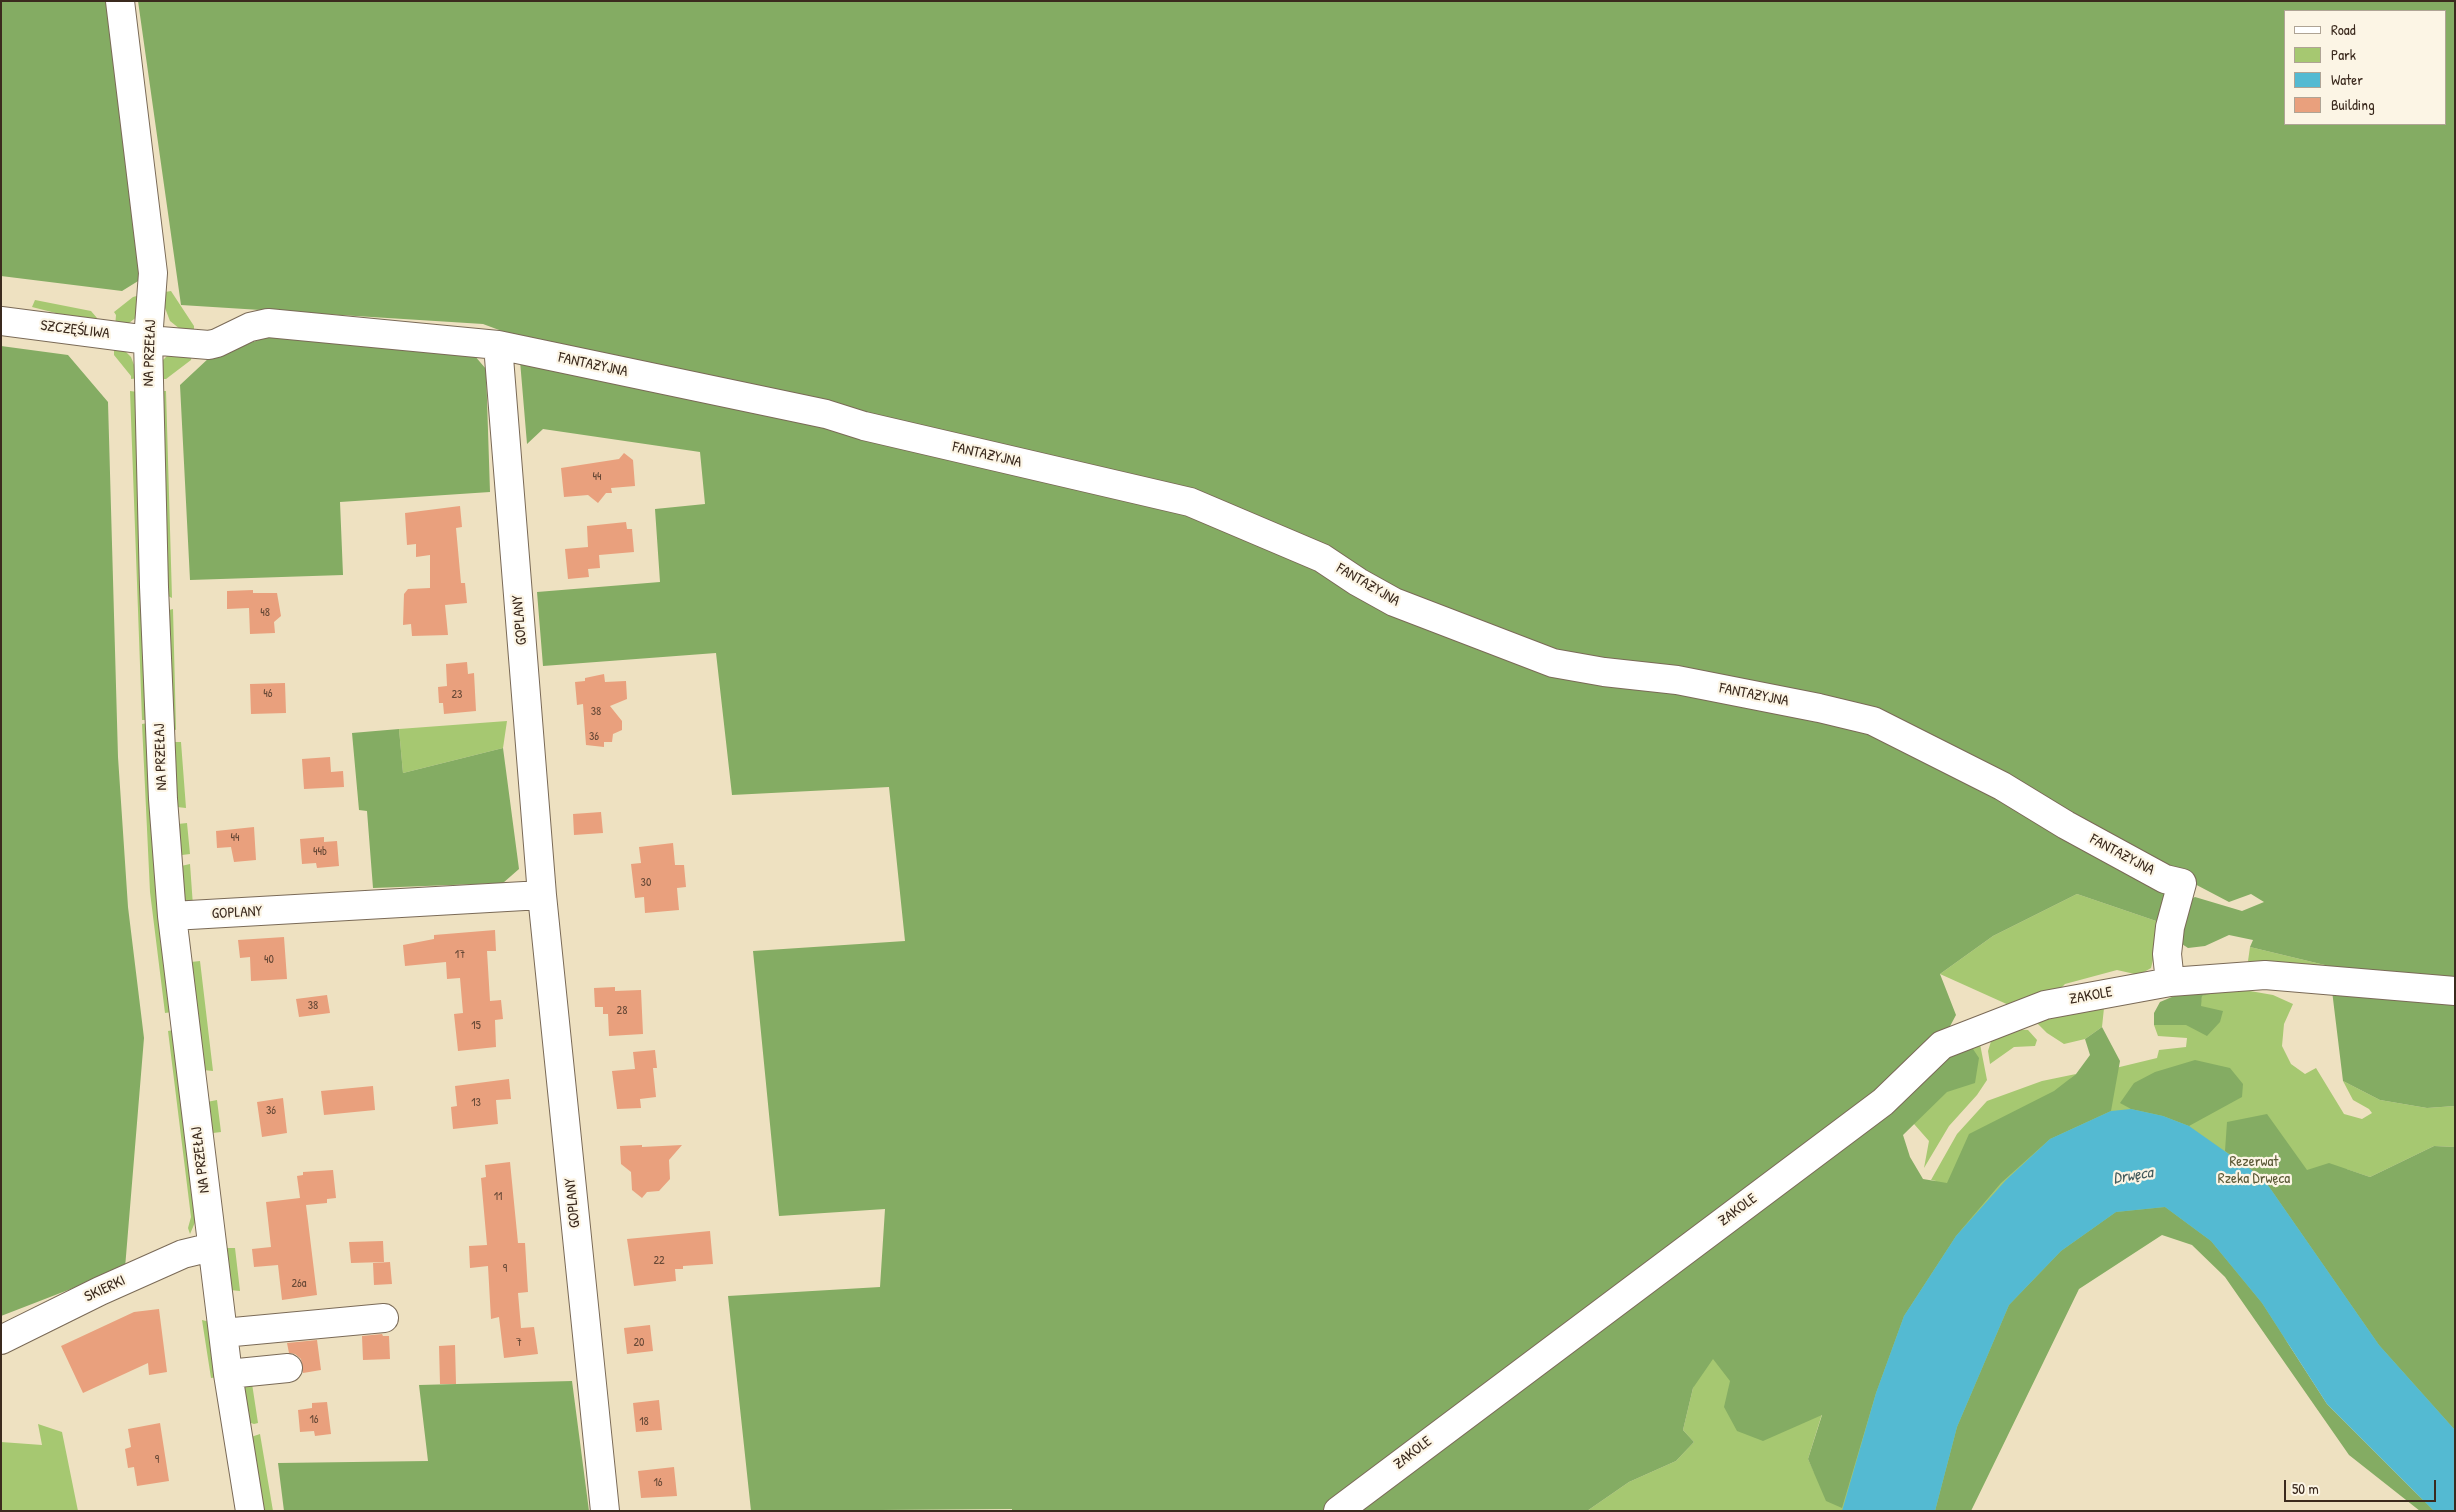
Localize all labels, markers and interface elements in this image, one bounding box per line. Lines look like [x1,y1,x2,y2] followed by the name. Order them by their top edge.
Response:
[2284,10,2446,125] legend
[2331,19,2356,40] text: Road
[2331,44,2356,65] text: Park
[2331,69,2363,90] text: Water
[2331,94,2375,115] text: Building
[39,317,111,343] street label: SZCZĘŚLIWA
[140,319,160,387] street label: NA PRZEŁAJ
[557,349,629,381] street label: FANTAZYJNA
[951,438,1023,472] street label: FANTAZYJNA
[593,470,601,484] house number: 44
[1333,560,1403,610] street label: FANTAZYJNA
[509,594,531,646] street label: GOPLANY
[260,606,270,620] house number: 48
[1718,679,1790,711] street label: FANTAZYJNA
[263,687,273,701] house number: 46
[452,688,462,702] house number: 23
[591,705,601,719] house number: 38
[151,723,171,791] street label: NA PRZEŁAJ
[589,730,599,744] house number: 36
[231,831,239,845] house number: 44
[2087,831,2157,879] street label: FANTAZYJNA
[313,845,327,859] house number: 44b
[641,876,651,890] house number: 30
[211,903,263,923] street label: GOPLANY
[455,948,465,962] house number: 17
[264,953,274,967] house number: 40
[2068,983,2114,1009] street label: ZAKOLE
[308,999,318,1013] house number: 38
[617,1004,627,1018] house number: 28
[471,1019,481,1033] house number: 15
[471,1096,481,1110] house number: 13
[266,1104,276,1118] house number: 36
[188,1126,214,1194] street label: NA PRZEŁAJ
[2218,1153,2290,1188] park label: Rezerwat Rzeka Drwęca
[2112,1163,2154,1189] water label: Drwęca
[561,1177,585,1229] street label: GOPLANY
[494,1190,502,1204] house number: 11
[1715,1190,1761,1230] street label: ZAKOLE
[653,1254,665,1268] house number: 22
[503,1262,507,1276] house number: 9
[82,1272,128,1306] street label: SKIERKI
[291,1277,307,1291] house number: 26a
[516,1336,522,1350] house number: 7
[634,1336,644,1350] house number: 20
[309,1413,319,1427] house number: 16
[639,1415,649,1429] house number: 18
[1390,1433,1436,1473] street label: ZAKOLE
[155,1453,159,1467] house number: 9
[2286,1470,2438,1502] scale bar
[653,1476,663,1490] house number: 16
[2292,1478,2319,1499] text: 50 m

